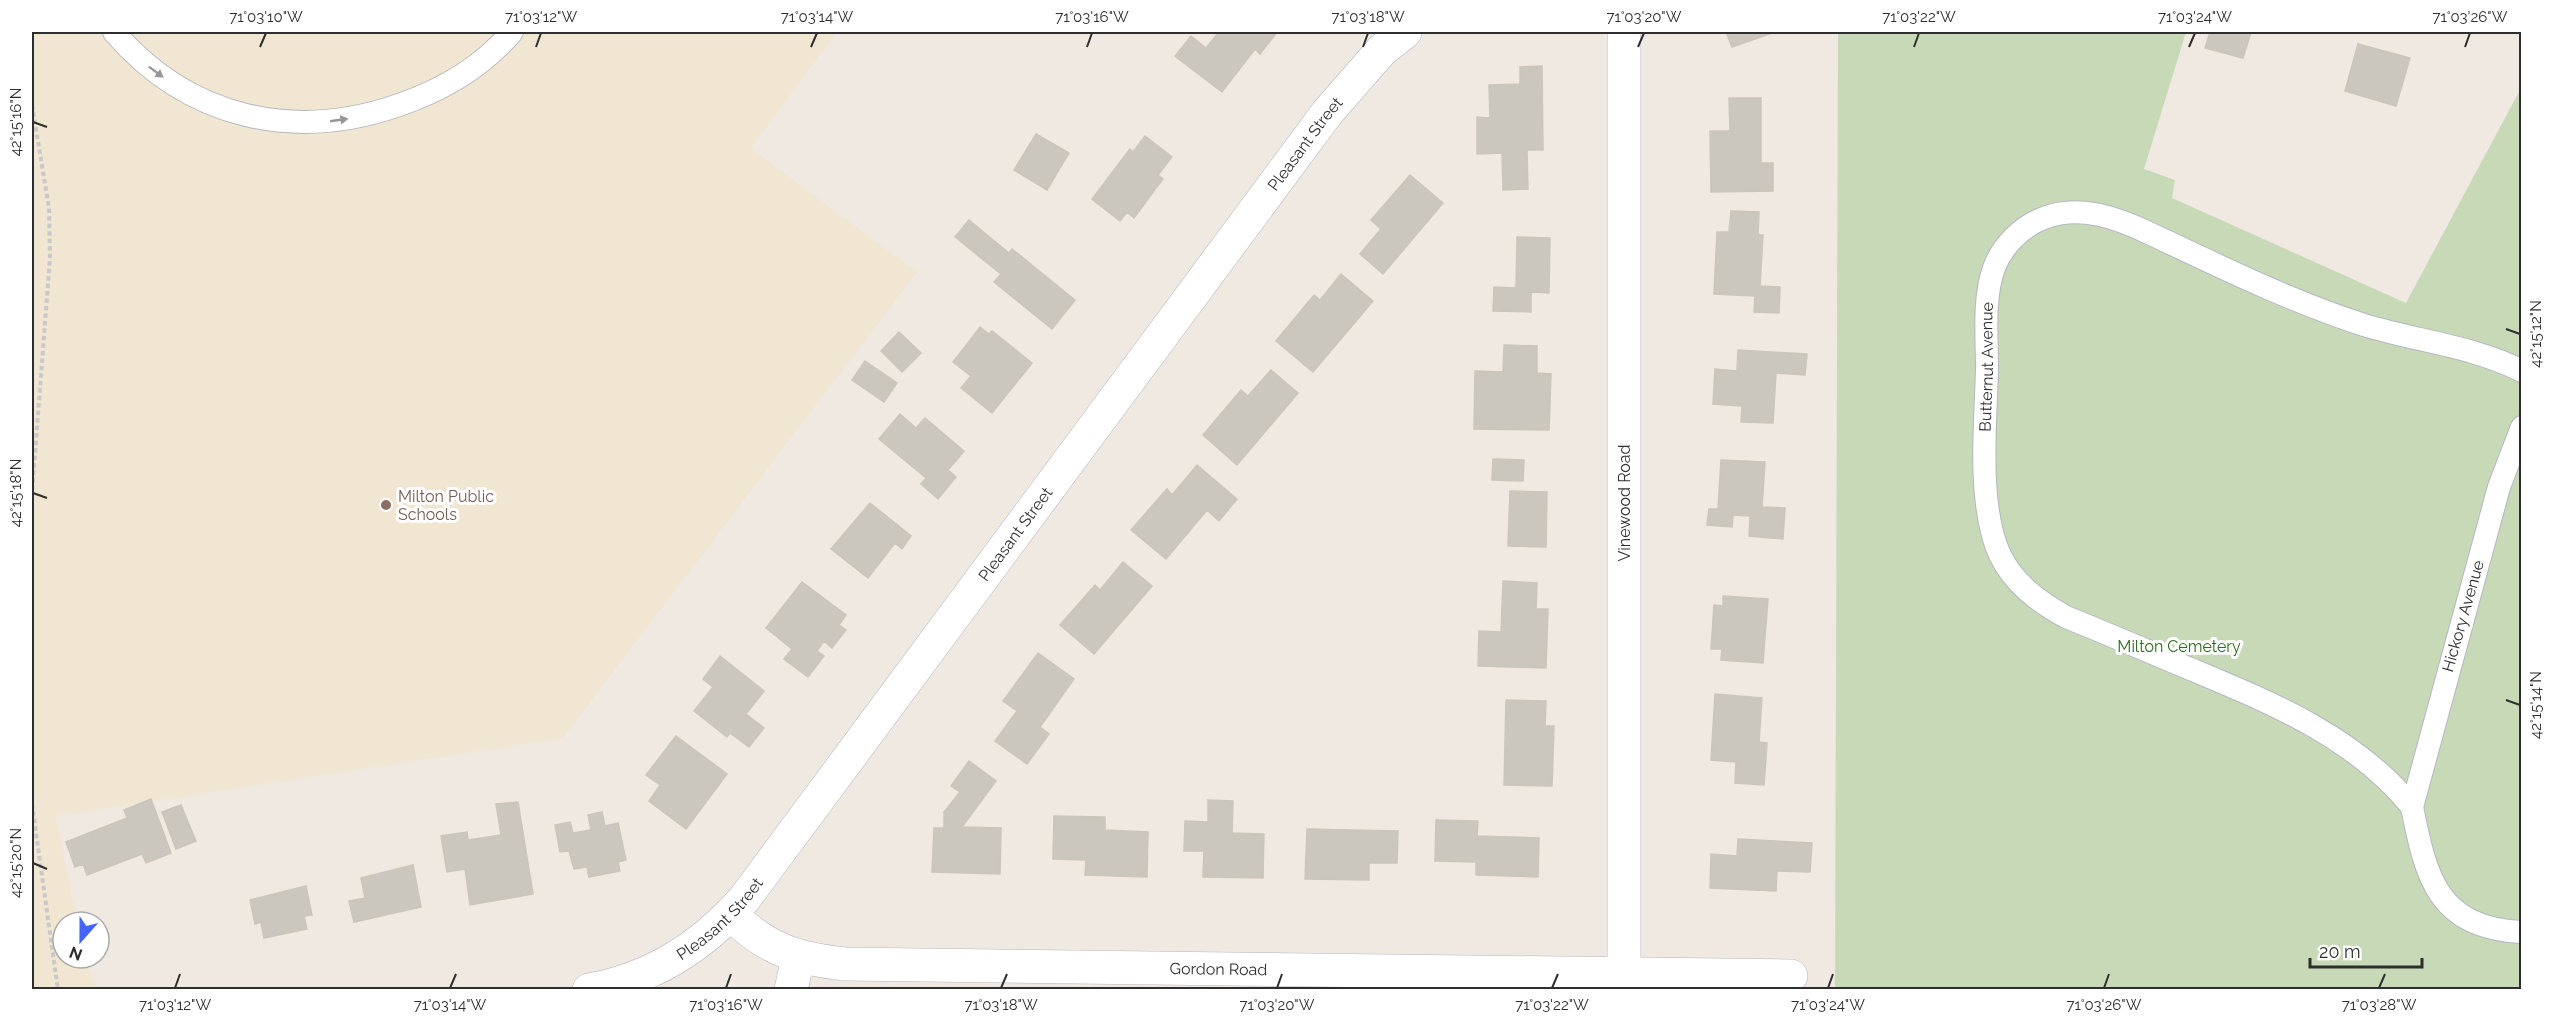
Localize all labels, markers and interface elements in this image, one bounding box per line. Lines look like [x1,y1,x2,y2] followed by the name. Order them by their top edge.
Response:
[229,8,303,26] text: 71°03'10"W
[505,8,577,26] text: 71°03'12"W
[781,8,854,26] text: 71°03'14"W
[1055,8,1129,26] text: 71°03'16"W
[1331,8,1405,26] text: 71°03'18"W
[1607,8,1682,26] text: 71°03'20"W
[1882,8,1956,26] text: 71°03'22"W
[2158,8,2232,26] text: 71°03'24"W
[2433,8,2508,26] text: 71°03'26"W
[148,65,164,78] one-way arrow
[7,88,25,156] text: 42°15'16"N
[1263,93,1346,194] street label: Pleasant Street
[330,116,349,125] one-way arrow
[2527,300,2545,368] text: 42°15'12"N
[1975,301,1997,432] street label: Butternut Avenue
[1615,444,1634,562] street label: Vinewood Road
[7,459,25,527] text: 42°15'18"N
[974,483,1056,585] street label: Pleasant Street
[398,487,494,524] place label: Milton Public Schools
[379,498,393,512] marker: Milton Public Schools
[2438,558,2488,674] street label: Hickory Avenue
[2117,637,2241,656] park label: Milton Cemetery
[2527,671,2545,739] text: 42°15'14"N
[7,828,25,898] text: 42°15'20"N
[673,873,767,964] street label: Pleasant Street
[51,910,111,970] north arrow
[2310,931,2422,969] scale bar
[2319,941,2361,962] text: 20 m
[67,942,85,965] text: N
[1169,959,1267,979] street label: Gordon Road
[139,996,211,1014] text: 71°03'12"W
[414,996,487,1014] text: 71°03'14"W
[689,996,763,1014] text: 71°03'16"W
[964,996,1038,1014] text: 71°03'18"W
[1240,996,1315,1014] text: 71°03'20"W
[1515,996,1589,1014] text: 71°03'22"W
[1791,996,1865,1014] text: 71°03'24"W
[2067,996,2142,1014] text: 71°03'26"W
[2342,996,2417,1014] text: 71°03'28"W

